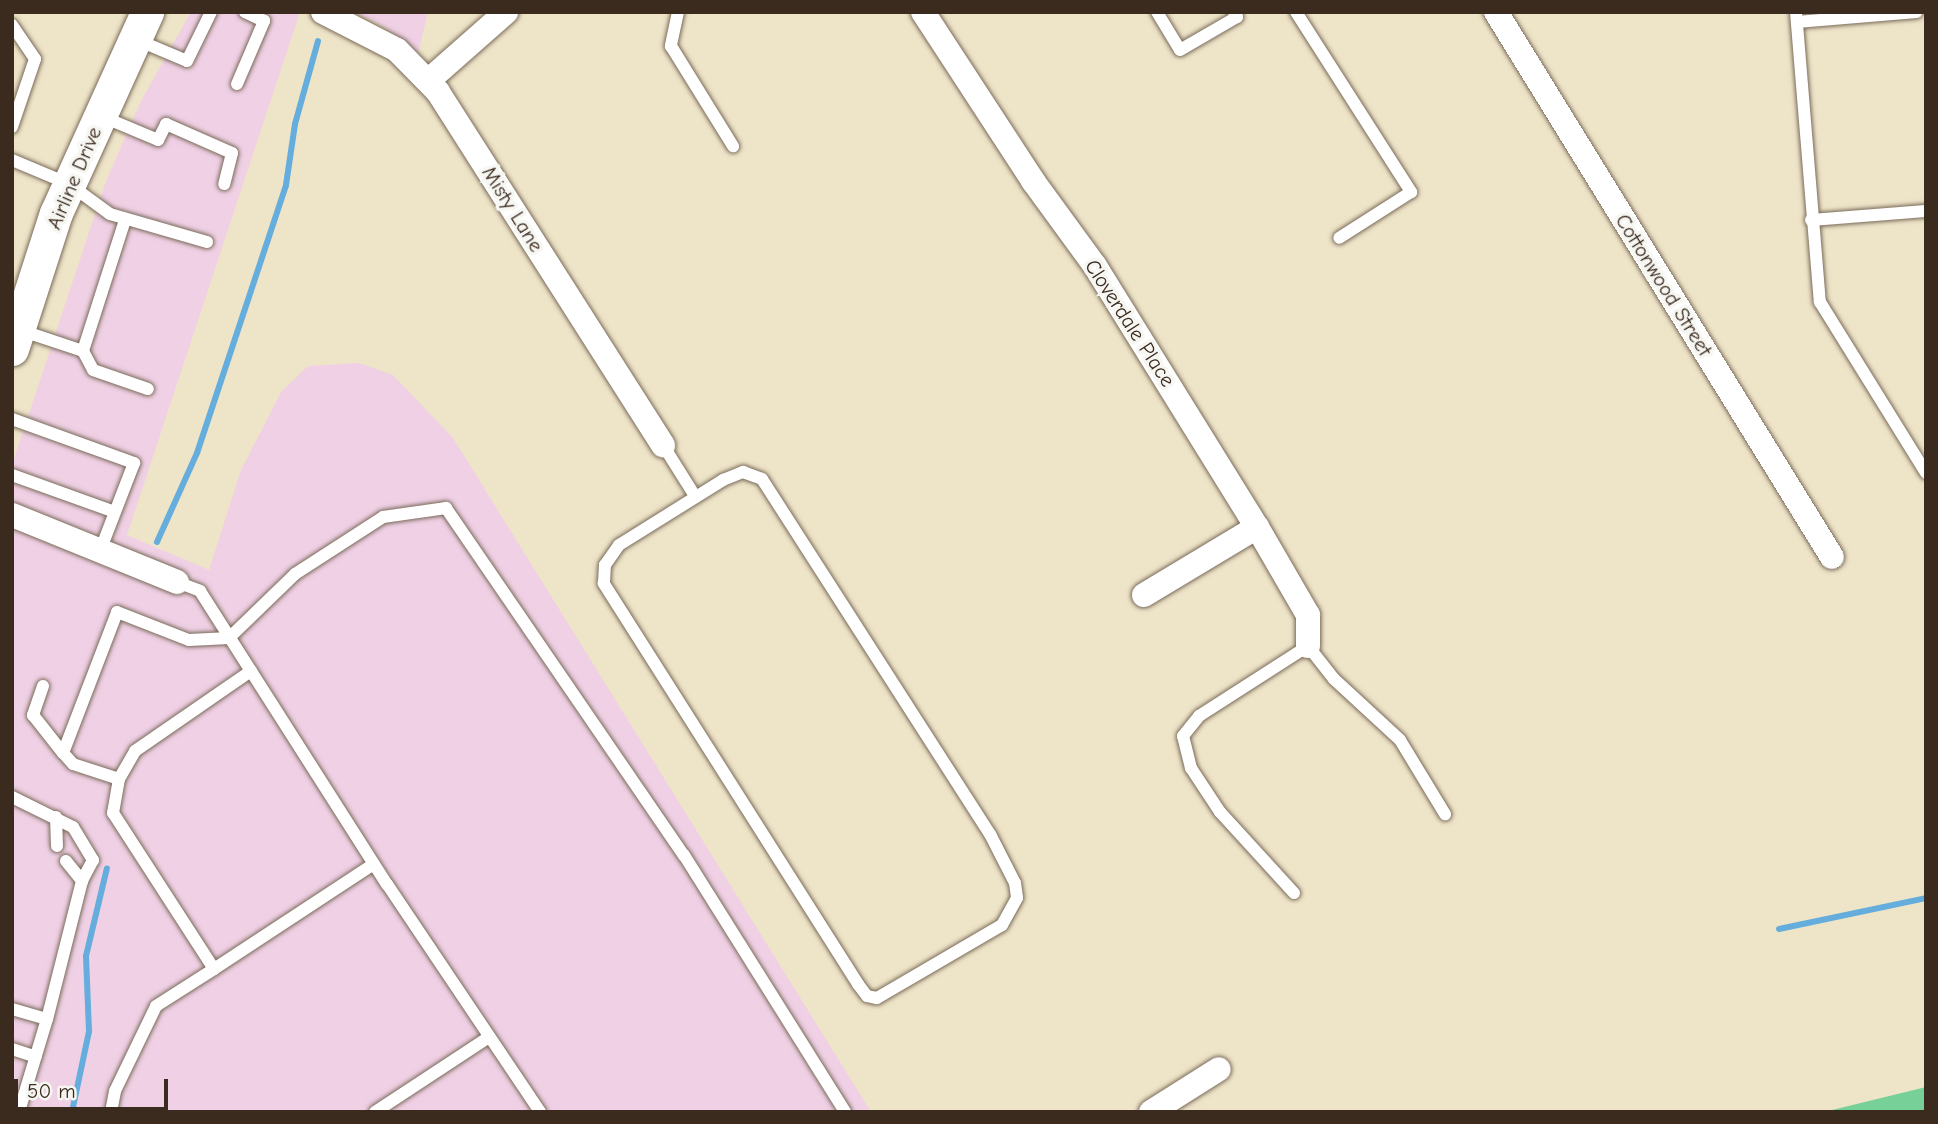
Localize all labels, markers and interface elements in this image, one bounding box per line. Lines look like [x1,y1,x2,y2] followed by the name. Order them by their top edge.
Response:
[41,123,107,233] street label: Airline Drive
[477,161,549,257] street label: Misty Lane
[1610,209,1718,361] street label: Cottonwood Street
[1079,255,1181,391] street label: Cloverdale Place
[18,1064,172,1108] scale bar
[27,1079,76,1103] text: 50 m

